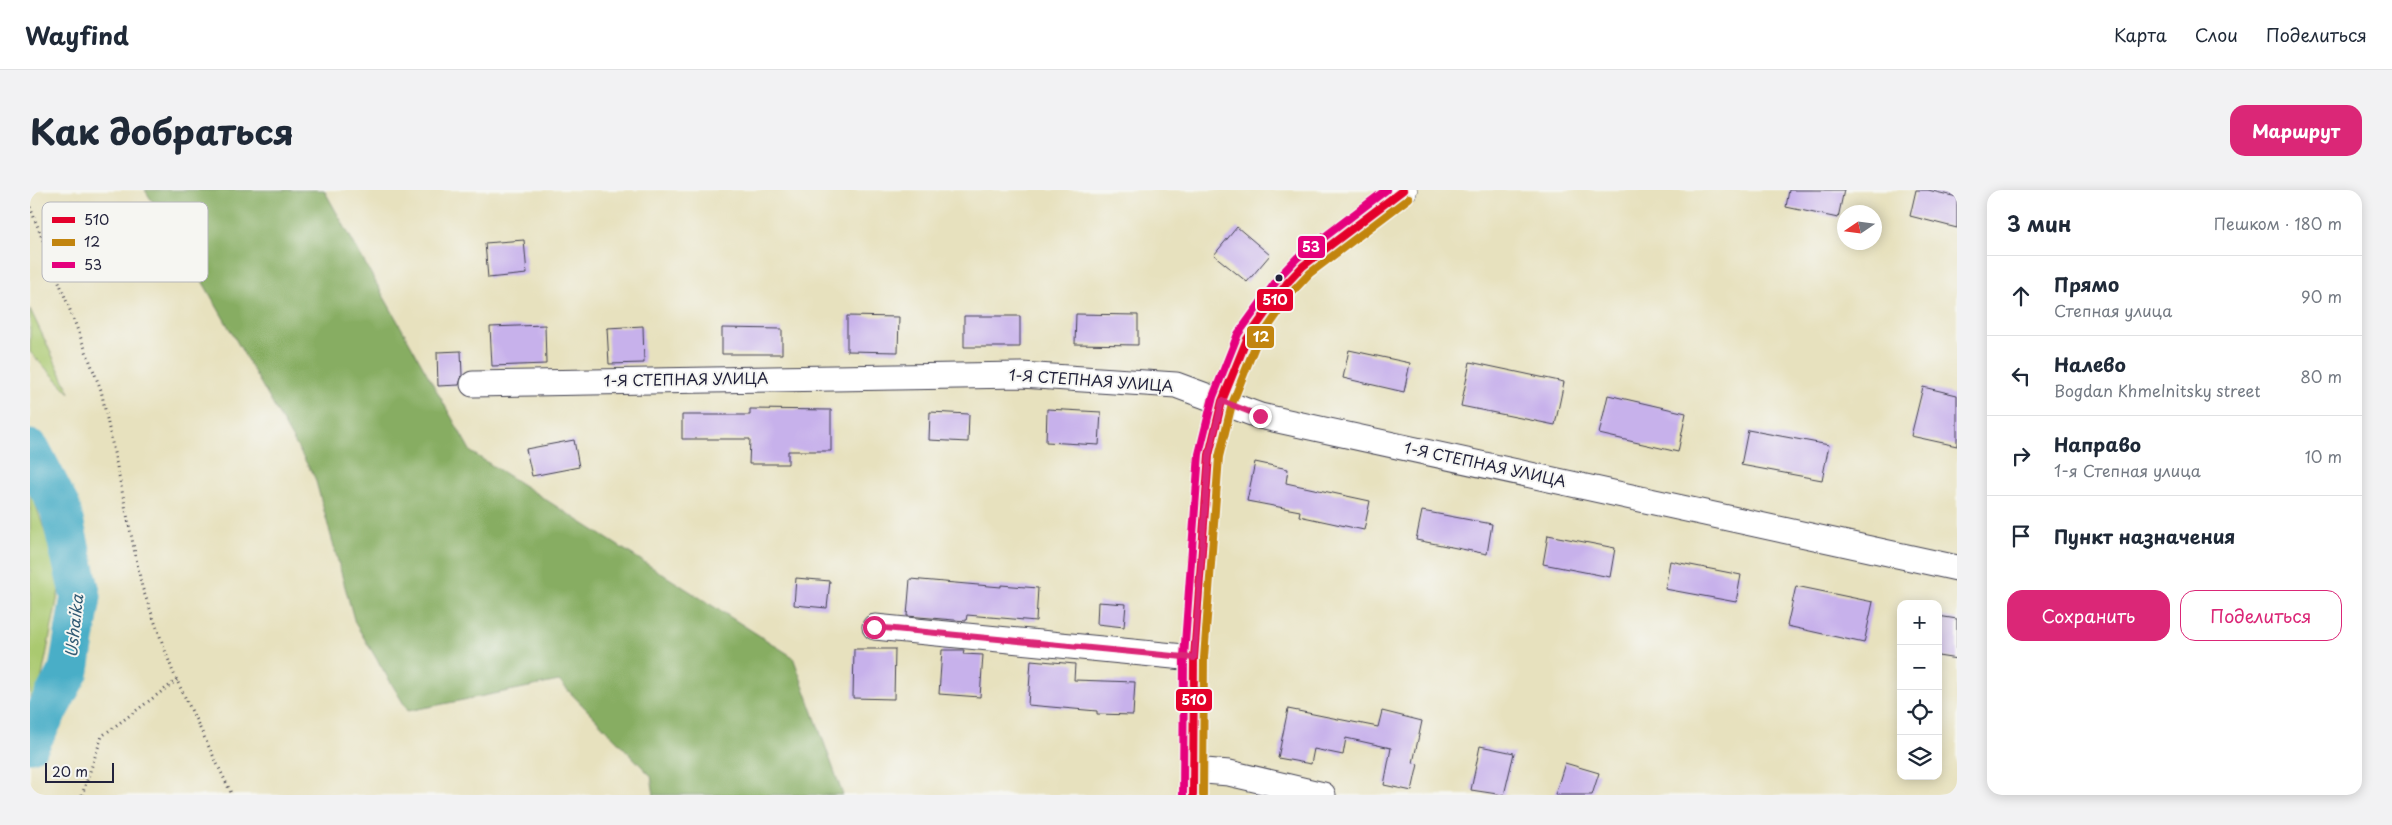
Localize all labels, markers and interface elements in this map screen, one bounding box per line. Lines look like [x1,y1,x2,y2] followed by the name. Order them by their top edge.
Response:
[25,17,129,53] text: Wayfind
[2114,21,2167,48] text: Карта
[2195,21,2238,48] text: Слои
[2266,21,2367,48] text: Поделиться
[30,104,294,157] text: Как добраться
[2230,105,2362,156] button: Маршрут
[42,202,208,282] legend
[1837,205,1882,250] north arrow
[2007,207,2071,239] text: 3 мин
[84,209,109,230] text: 510
[2214,211,2342,235] text: Пешком · 180 m
[84,231,100,252] text: 12
[1297,235,1326,259] line badge: 53
[1302,236,1320,257] text: 53
[84,254,102,275] text: 53
[2054,270,2119,298] text: Прямо
[1274,273,1284,283] unlabelled marker
[2007,282,2035,310] icon: ahead
[2301,284,2342,308] text: 90 m
[1256,288,1294,312] line badge: 510
[1262,289,1288,310] text: 510
[2054,298,2172,322] text: Степная улица
[1246,325,1275,349] line badge: 12
[1253,326,1269,347] text: 12
[2054,350,2126,378] text: Налево
[1008,362,1174,397] street label: 1-Я СТЕПНАЯ УЛИЦА
[2007,362,2035,390] icon: left
[2300,364,2342,388] text: 80 m
[603,366,769,391] street label: 1-Я СТЕПНАЯ УЛИЦА
[2054,378,2261,402] text: Bogdan Khmelnitsky street
[1249,405,1272,428] route end
[2054,430,2141,458] text: Направо
[1402,435,1568,492] street label: 1-Я СТЕПНАЯ УЛИЦА
[2007,442,2035,470] icon: right
[2305,444,2342,468] text: 10 m
[2054,458,2201,482] text: 1-я Степная улица
[2007,522,2035,550] icon: arrive
[2054,522,2235,550] text: Пункт назначения
[2007,590,2170,641] button: Сохранить
[2180,590,2342,641] button: Поделиться
[58,592,88,659] water label: Ushaika
[1897,600,1942,780] map controls
[1897,600,1942,645] button: +
[863,616,886,639] route start
[1897,645,1942,690] button: −
[1175,688,1213,712] line badge: 510
[1181,689,1207,710] text: 510
[1897,690,1942,735] button: locate
[1897,735,1942,780] button: layers
[45,760,114,783] scale bar
[52,761,88,782] text: 20 m

